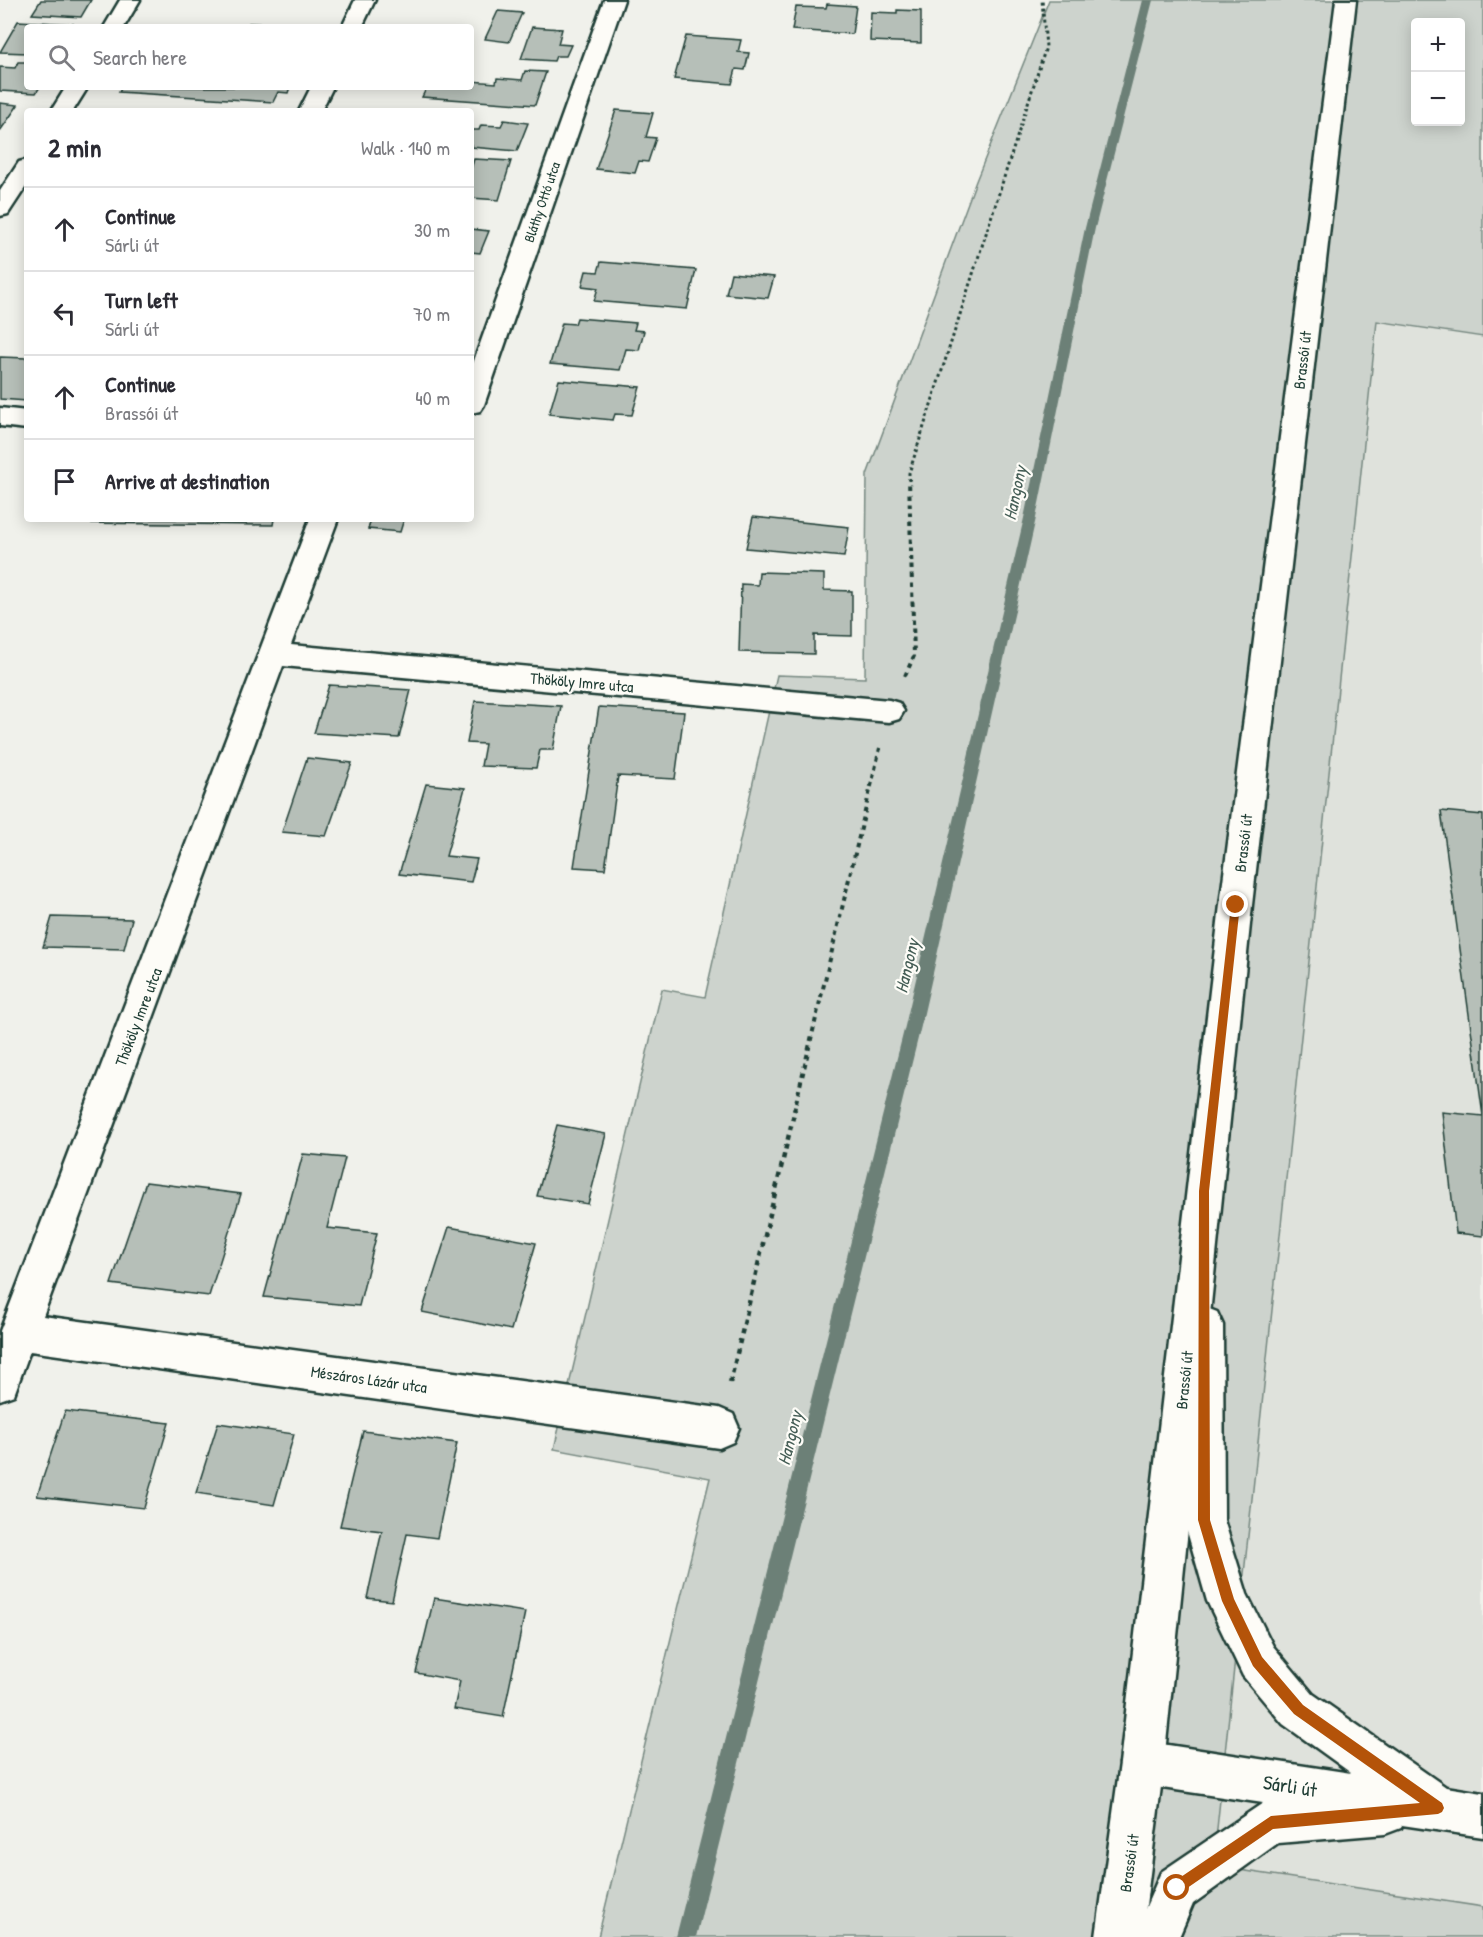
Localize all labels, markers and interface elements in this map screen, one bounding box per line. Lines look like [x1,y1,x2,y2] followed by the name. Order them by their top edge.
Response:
[1411,18,1465,126] map controls
[1411,18,1465,72] button: +
[24,24,474,90] search box
[45,41,78,74] icon: search
[93,42,187,72] text: Search here
[1411,72,1465,126] button: −
[48,130,101,165] text: 2 min
[361,134,450,161] text: Walk · 140 m
[519,159,565,245] street label: Bláthy Ottó utca
[105,201,176,231] text: Continue
[48,213,81,246] icon: ahead
[414,216,450,243] text: 30 m
[105,231,159,258] text: Sárli út
[105,285,178,315] text: Turn left
[48,297,81,330] icon: left
[413,300,450,327] text: 70 m
[105,315,159,342] text: Sárli út
[1288,329,1317,390] street label: Brassói út
[105,369,176,399] text: Continue
[48,381,81,414] icon: ahead
[415,384,450,411] text: 40 m
[105,399,178,426] text: Brassói út
[997,461,1033,522] water label: Hangony
[48,465,81,498] icon: arrive
[105,466,270,496] text: Arrive at destination
[529,667,635,697] street label: Thököly Imre utca
[1229,812,1258,873] street label: Brassói út
[1222,891,1248,917] route end
[888,934,925,995] water label: Hangony
[109,965,167,1069] street label: Thököly Imre utca
[1170,1349,1198,1410] street label: Brassói út
[309,1360,429,1398] street label: Mészáros Lázár utca
[771,1406,809,1467] water label: Hangony
[1261,1768,1320,1803] street label: Sárli út
[1114,1832,1144,1893] street label: Brassói út
[1163,1874,1189,1900] route start

